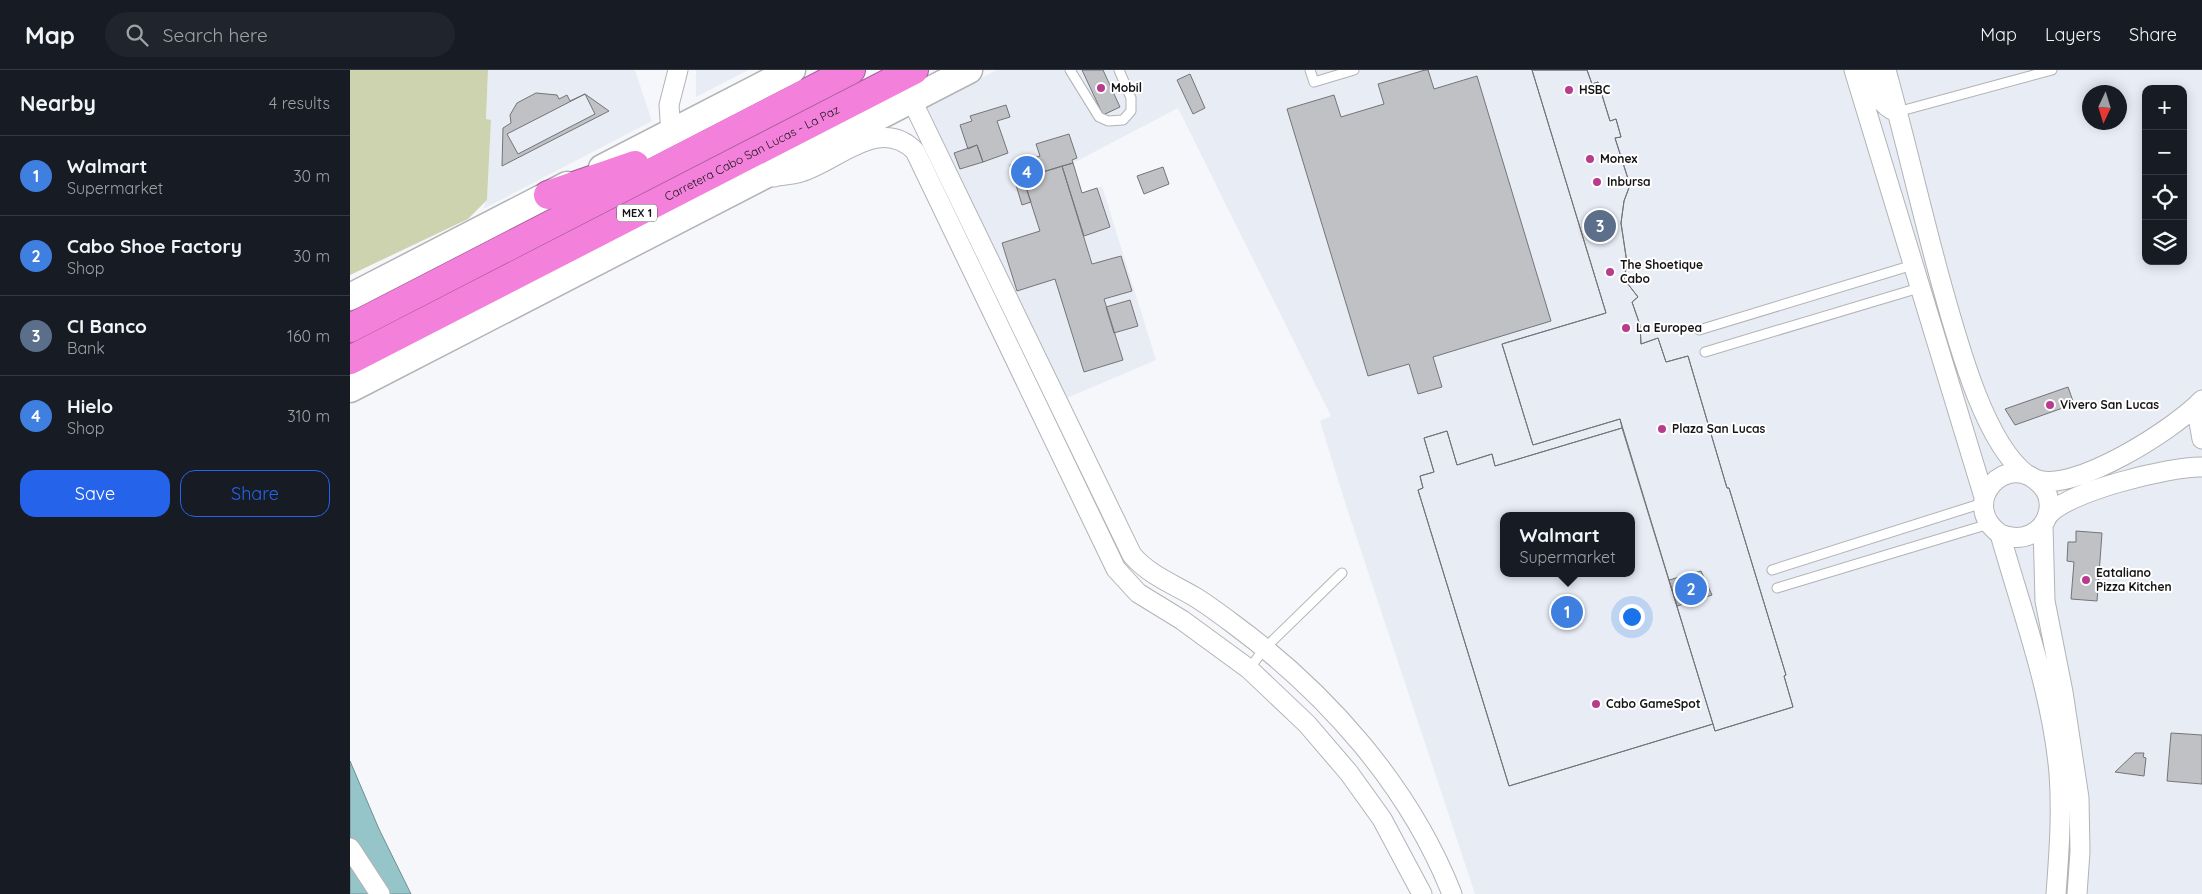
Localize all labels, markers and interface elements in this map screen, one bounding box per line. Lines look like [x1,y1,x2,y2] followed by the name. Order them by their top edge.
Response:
[105,12,455,57] search box
[25,20,75,50] text: Map
[123,21,151,49] icon: search
[163,23,268,47] text: Search here
[1980,23,2017,46] text: Map
[2045,23,2101,46] text: Layers
[2129,23,2177,46] text: Share
[1111,80,1142,95] place label: Mobil
[1095,82,1107,94] marker: Mobil
[1579,82,1611,97] place label: HSBC
[1563,84,1575,96] marker: HSBC
[2082,85,2127,130] north arrow
[2142,85,2187,265] map controls
[2142,85,2187,130] button: +
[20,90,96,116] text: Nearby
[269,93,330,113] text: 4 results
[662,102,842,204] street label: Carretera Cabo San Lucas - La Paz
[2142,130,2187,175] button: −
[1600,151,1638,166] place label: Monex
[1011,153,1043,191] pin: 4
[1584,153,1596,165] marker: Monex
[67,154,147,178] text: Walmart
[33,166,39,186] text: 1
[293,166,330,186] text: 30 m
[1607,174,1651,189] place label: Inbursa
[2142,175,2187,220] button: locate
[1591,176,1603,188] marker: Inbursa
[67,178,163,198] text: Supermarket
[617,204,657,222] road number: MEX 1
[1584,207,1616,245] pin: 3
[2142,220,2187,265] button: layers
[67,234,242,258] text: Cabo Shoe Factory
[31,246,41,266] text: 2
[293,246,330,266] text: 30 m
[1620,257,1703,286] place label: The Shoetique Cabo
[67,258,104,278] text: Shop
[1604,266,1616,278] marker: The Shoetique Cabo
[67,314,147,338] text: CI Banco
[1636,320,1702,335] place label: La Europea
[1620,322,1632,334] marker: La Europea
[32,326,40,346] text: 3
[287,326,330,346] text: 160 m
[67,338,105,358] text: Bank
[67,394,113,418] text: Hielo
[2060,397,2159,412] place label: Vivero San Lucas
[2044,399,2056,411] marker: Vivero San Lucas
[31,406,41,426] text: 4
[287,406,330,426] text: 310 m
[67,418,104,438] text: Shop
[1672,421,1765,436] place label: Plaza San Lucas
[1656,423,1668,435] marker: Plaza San Lucas
[20,470,170,517] button: Save
[180,470,330,517] button: Share
[1500,512,1635,577] popup
[1519,523,1600,547] text: Walmart
[1519,547,1616,567] text: Supermarket
[2096,565,2172,594] place label: Eataliano Pizza Kitchen
[1675,570,1707,608] pin: 2
[2080,574,2092,586] marker: Eataliano Pizza Kitchen
[1551,593,1583,631] pin: 1
[1619,604,1645,630] your location
[1606,696,1701,711] place label: Cabo GameSpot
[1590,698,1602,710] marker: Cabo GameSpot

